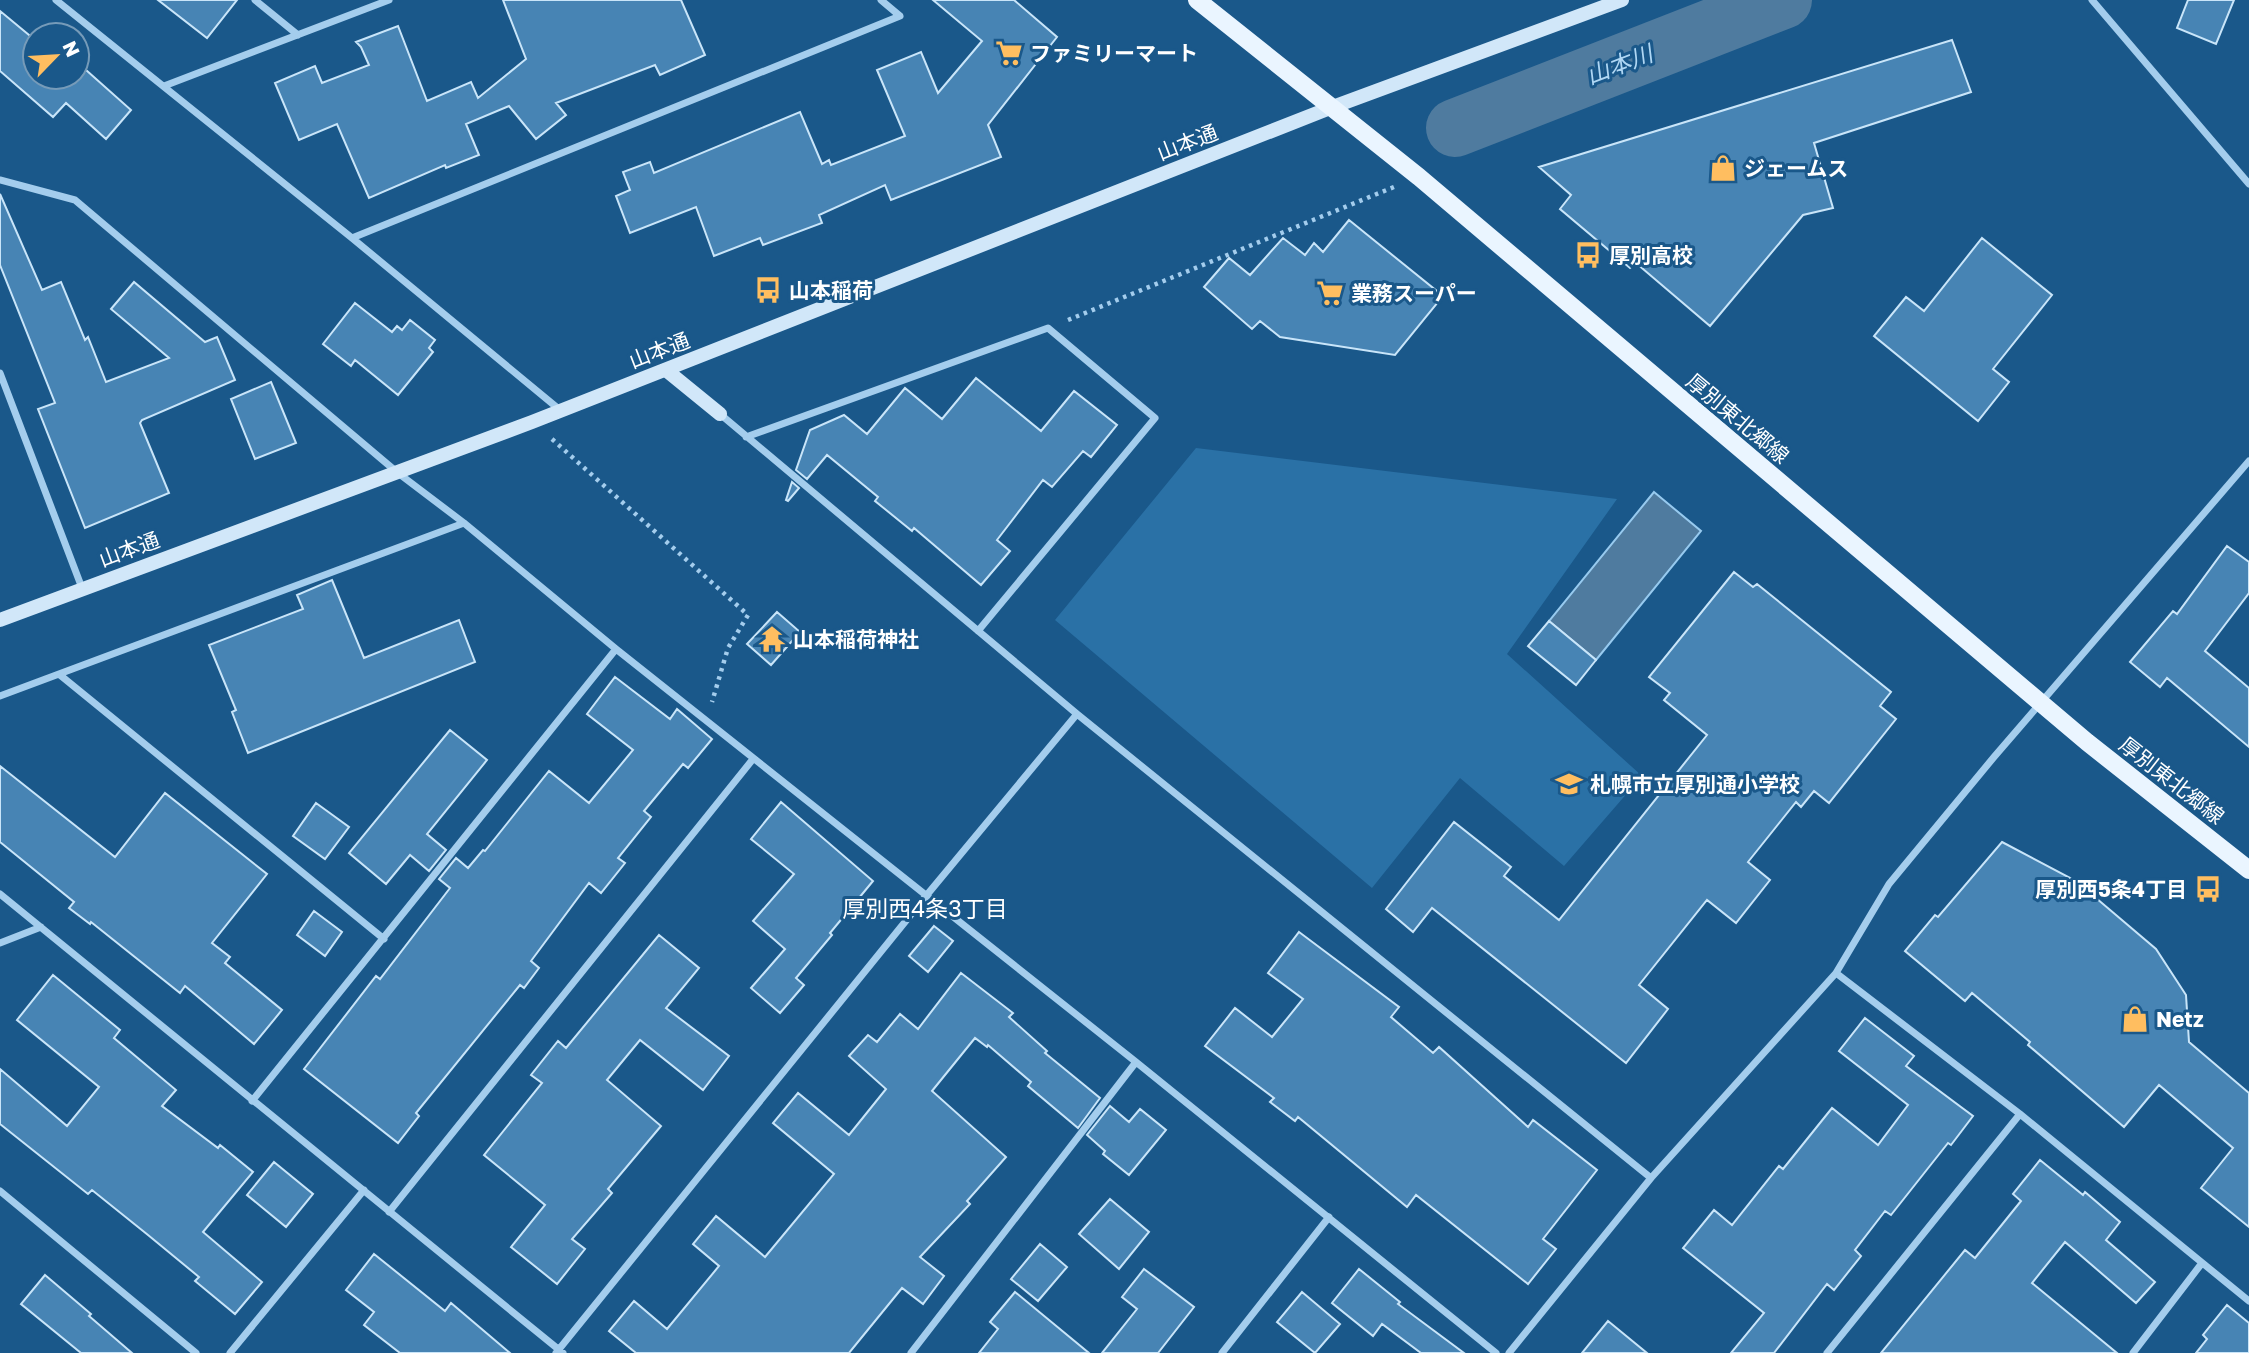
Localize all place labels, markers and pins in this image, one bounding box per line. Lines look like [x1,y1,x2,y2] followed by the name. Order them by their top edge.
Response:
[994,38,1024,68] supermarket icon: ファミリーマート
[1030,40,1198,66] place label: ファミリーマート
[1708,153,1738,183] shop icon: ジェームス
[1744,155,1848,181] place label: ジェームス
[1573,240,1603,270] bus stop icon: 厚別高校
[1609,242,1693,268] place label: 厚別高校
[753,275,783,305] bus stop icon: 山本稲荷
[789,277,873,303] place label: 山本稲荷
[1315,278,1345,308] supermarket icon: 業務スーパー
[1351,280,1477,306] place label: 業務スーパー
[757,624,787,654] temple icon: 山本稲荷神社
[793,626,919,652] place label: 山本稲荷神社
[1554,769,1584,799] school or university icon: 札幌市立厚別通小学校
[1590,771,1800,797] place label: 札幌市立厚別通小学校
[2193,874,2223,904] bus stop icon: 厚別西5条4丁目
[2035,876,2187,902] place label: 厚別西5条4丁目
[2120,1004,2150,1034] shop icon: Netz
[2156,1006,2204,1032] place label: Netz

